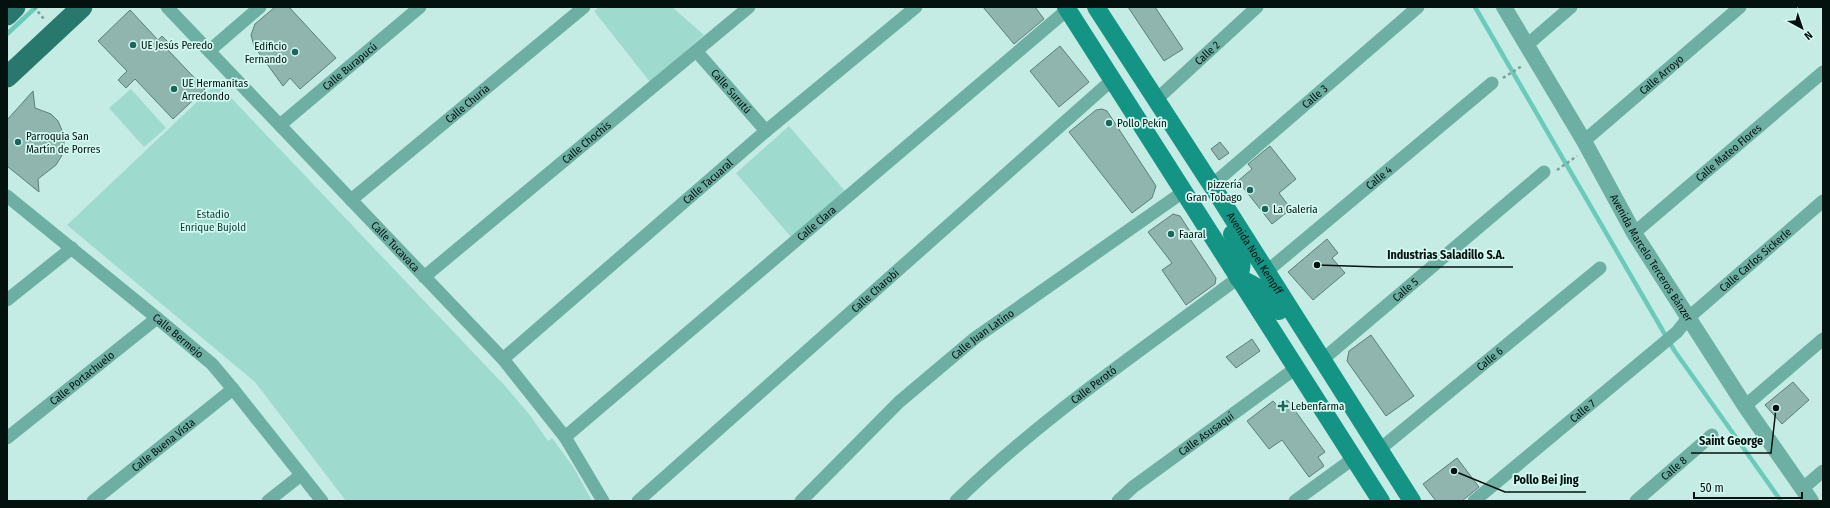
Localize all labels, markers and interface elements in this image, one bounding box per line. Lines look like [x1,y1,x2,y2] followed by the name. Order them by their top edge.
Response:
[1782,8,1822,48] north arrow
[1801,28,1815,42] text: N
[1192,38,1223,68] street label: Calle 2
[141,39,213,52] place label: UE Jesús Peredo
[128,40,138,50] marker: UE Jesús Peredo
[245,40,287,66] place label: Edificio Fernando
[320,40,380,93] street label: Calle Burapucú
[290,47,300,57] marker: Edificio Fernando
[1637,52,1687,97] street label: Calle Arroyo
[708,67,754,116] street label: Calle Surutú
[182,77,248,103] place label: UE Hermanitas Arredondo
[443,82,492,126] street label: Calle Churia
[1300,82,1330,111] street label: Calle 3
[169,84,179,94] marker: UE Hermanitas Arredondo
[1117,117,1167,130] place label: Pollo Pekín
[560,118,614,167] street label: Calle Chochís
[1104,118,1114,128] marker: Pollo Pekín
[1693,121,1764,185] street label: Calle Mateo Flores
[26,130,101,156] place label: Parroquia San Martín de Porres
[13,137,23,147] marker: Parroquia San Martín de Porres
[680,157,736,207] street label: Calle Tacuaral
[1363,163,1395,193] street label: Calle 4
[1186,178,1242,204] place label: pizzería Gran Tobago
[1245,185,1255,195] marker: pizzería Gran Tobago
[1607,192,1695,324] street label: Avenida Marcelo Terceros Bánzer
[795,203,839,244] street label: Calle Clara
[1273,203,1318,216] place label: La Galeria
[1260,204,1270,214] marker: La Galeria
[180,208,246,234] park label: Estadio Enrique Bujold
[1224,210,1286,297] street label: Avenida Noel Kempff
[368,219,422,275] street label: Calle Tucavaca
[1717,225,1794,295] street label: Calle Carlos Sickerle
[1179,228,1206,241] place label: Faaral
[1166,229,1176,239] marker: Faaral
[1379,243,1513,267] callout: Industrias Saladillo S.A.
[1387,248,1505,262] text: Industrias Saladillo S.A.
[849,266,902,315] street label: Calle Charobi
[1390,275,1421,304] street label: Calle 5
[949,307,1017,362] street label: Calle Juan Latino
[150,311,206,361] street label: Calle Bermejo
[1474,344,1506,374] street label: Calle 6
[47,349,117,408] street label: Calle Portachuelo
[1068,364,1119,407] street label: Calle Perotó
[1567,397,1598,425] street label: Calle 7
[1291,400,1344,413] place label: Lebenfarma
[1278,401,1288,411] marker: Lebenfarma
[1176,409,1237,459] street label: Calle Asusaquí
[129,416,198,474] street label: Calle Buena Vista
[1691,429,1771,453] callout: Saint George
[1699,434,1763,448] text: Saint George
[1658,454,1690,483] street label: Calle 8
[1505,468,1586,492] callout: Pollo Bei Jing
[1513,473,1579,487] text: Pollo Bei Jing
[1694,474,1802,500] scale bar
[1700,481,1724,495] text: 50 m

